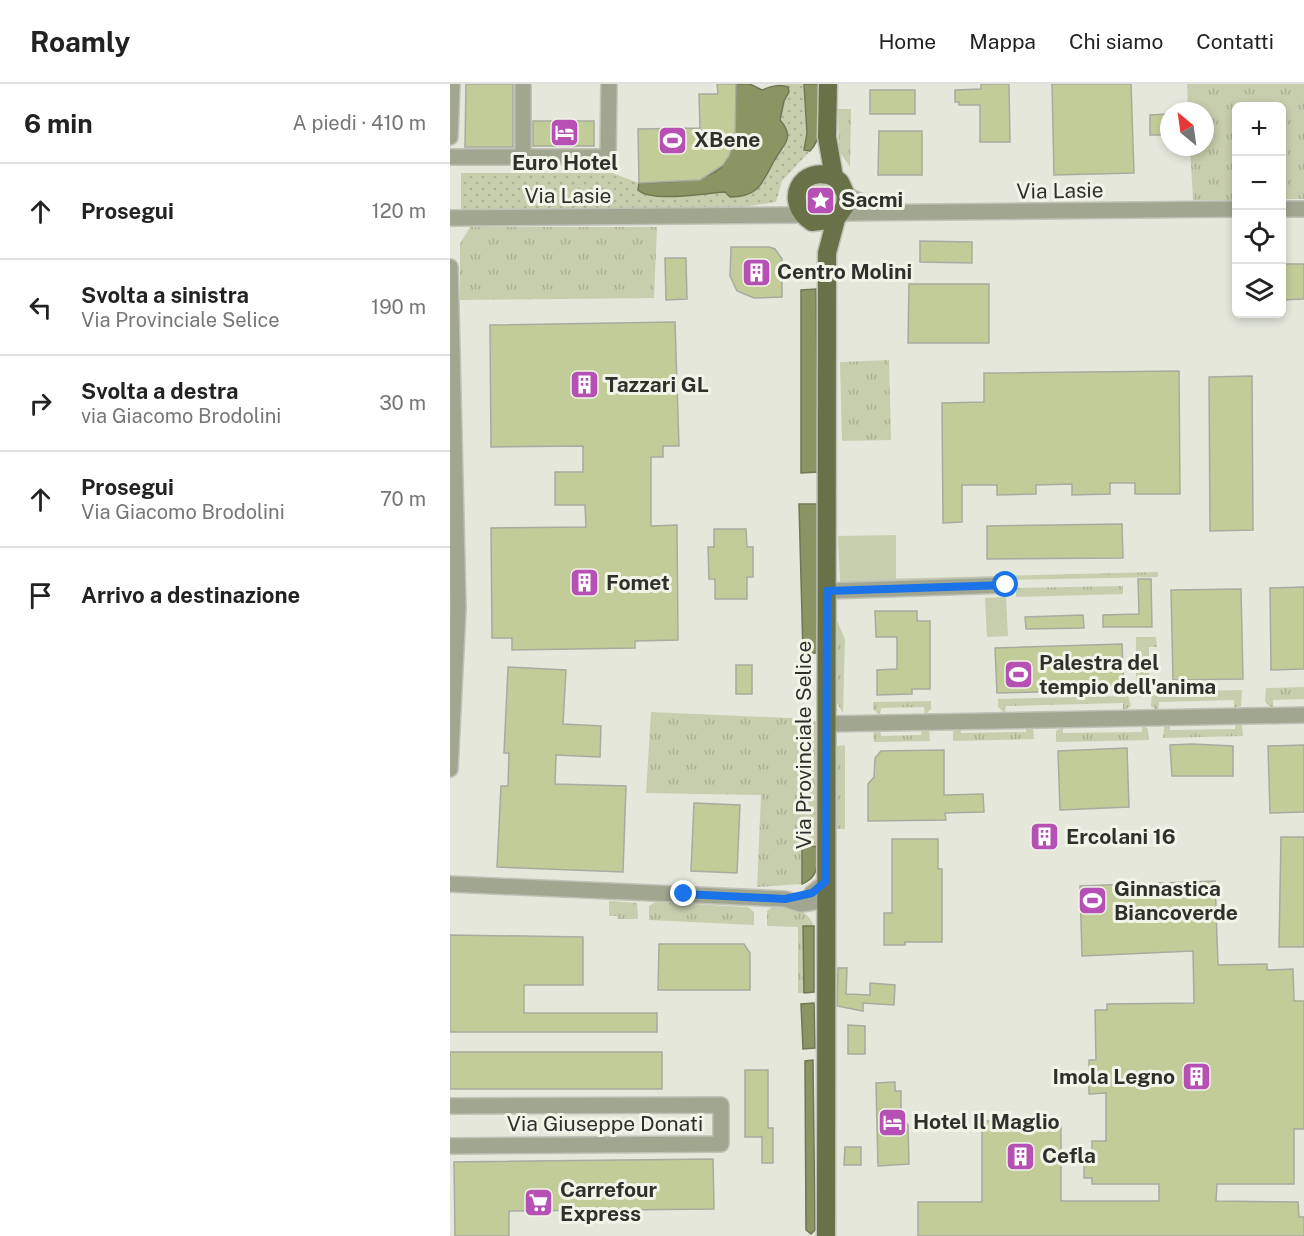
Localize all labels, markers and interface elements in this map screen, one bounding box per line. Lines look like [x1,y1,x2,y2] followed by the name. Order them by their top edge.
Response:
[30,25,130,58] text: Roamly
[878,29,936,54] text: Home
[969,29,1036,54] text: Mappa
[1069,29,1163,54] text: Chi siamo
[1196,29,1274,54] text: Contatti
[1160,102,1214,156] north arrow
[1232,102,1286,318] map controls
[1232,102,1286,156] button: +
[24,108,93,139] text: 6 min
[292,111,426,135] text: A piedi · 410 m
[549,116,581,148] hotel icon: Euro Hotel
[657,124,689,156] sports icon: XBene
[694,127,760,152] place label: XBene
[512,150,618,175] place label: Euro Hotel
[1232,156,1286,210] button: −
[1016,177,1104,204] street label: Via Lasie
[524,183,612,208] street label: Via Lasie
[804,184,836,216] place icon: Sacmi
[841,187,903,212] place label: Sacmi
[24,195,57,228] icon: ahead
[81,198,174,224] text: Prosegui
[372,199,426,223] text: 120 m
[1232,210,1286,264] button: locate
[740,256,772,288] building icon: Centro Molini
[777,259,912,284] place label: Centro Molini
[1232,264,1286,318] button: layers
[81,282,249,308] text: Svolta a sinistra
[24,291,57,324] icon: left
[371,295,426,319] text: 190 m
[81,308,280,332] text: Via Provinciale Selice
[568,369,600,401] building icon: Tazzari GL
[605,372,709,397] place label: Tazzari GL
[81,378,238,404] text: Svolta a destra
[24,387,57,420] icon: right
[379,391,426,415] text: 30 m
[81,404,281,428] text: via Giacomo Brodolini
[81,474,174,500] text: Prosegui
[24,483,57,516] icon: ahead
[380,487,426,511] text: 70 m
[81,500,285,524] text: Via Giacomo Brodolini
[569,567,601,599] building icon: Fomet
[606,570,670,595] place label: Fomet
[992,571,1018,597] route start
[24,579,57,612] icon: arrive
[81,582,300,608] text: Arrivo a destinazione
[791,641,816,849] street label: Via Provinciale Selice
[1039,650,1216,699] place label: Palestra del tempio dell'anima
[1002,659,1034,691] sports icon: Palestra del tempio dell'anima
[1029,821,1061,853] building icon: Ercolani 16
[1066,824,1176,849] place label: Ercolani 16
[1114,876,1238,925] place label: Ginnastica Biancoverde
[670,880,696,906] route end
[1077,885,1109,917] sports icon: Ginnastica Biancoverde
[1180,1061,1212,1093] building icon: Imola Legno
[1053,1064,1175,1089] place label: Imola Legno
[876,1106,908,1138] hotel icon: Hotel Il Maglio
[913,1109,1060,1134] place label: Hotel Il Maglio
[507,1111,703,1136] street label: Via Giuseppe Donati
[1005,1140,1037,1172] building icon: Cefla
[1042,1143,1096,1168] place label: Cefla
[560,1177,658,1226] place label: Carrefour Express
[523,1186,555,1218] supermarket icon: Carrefour Express

